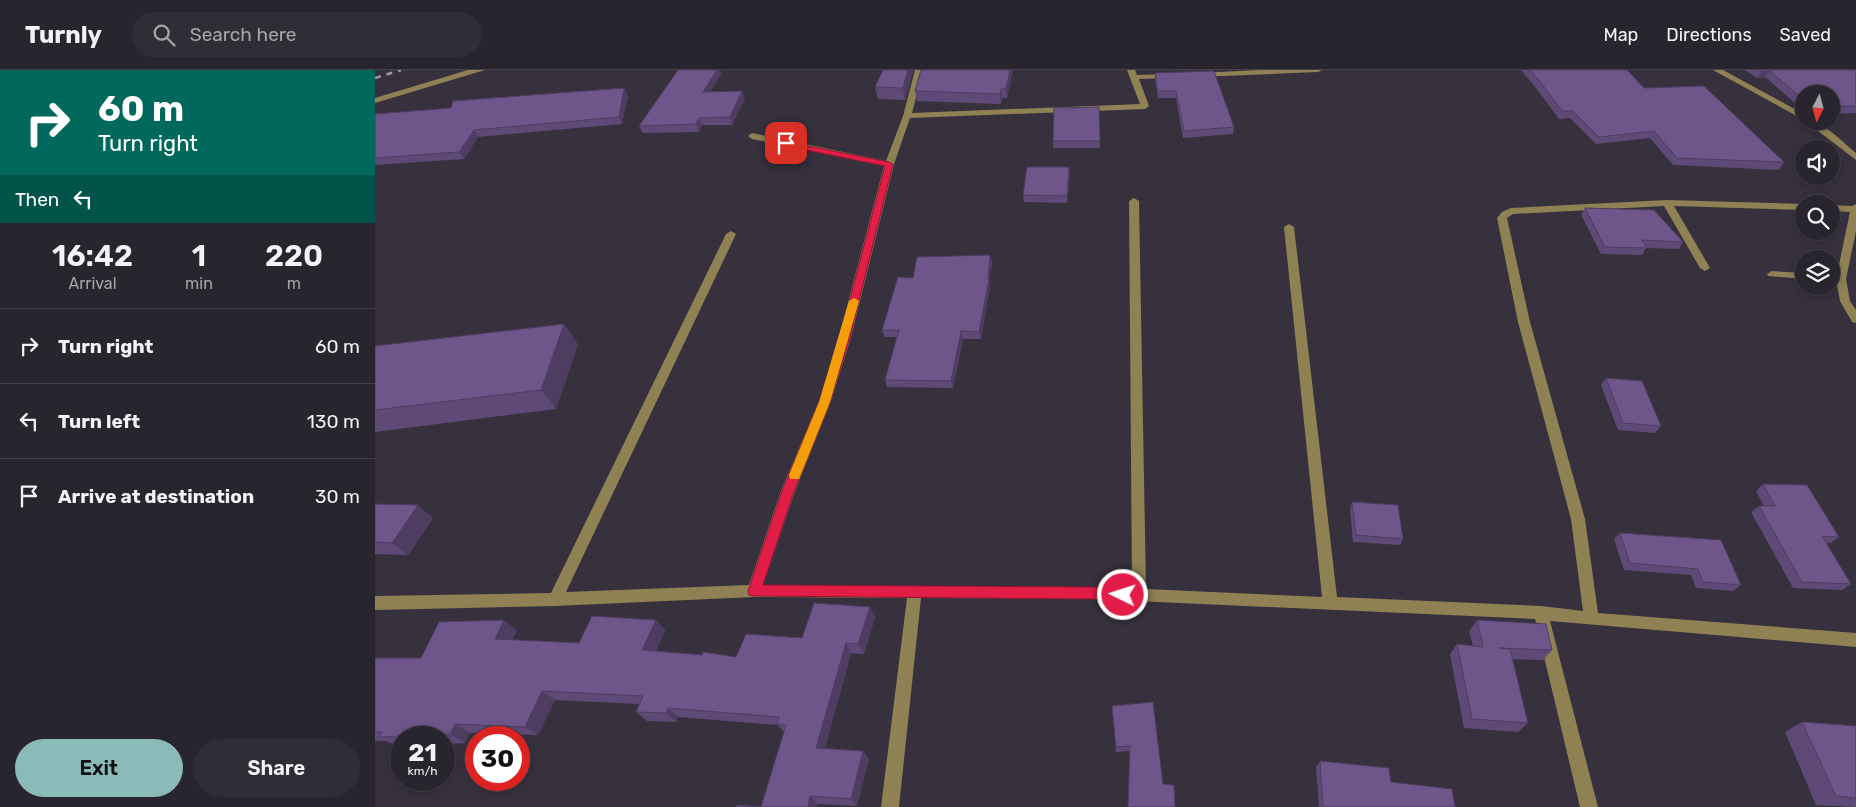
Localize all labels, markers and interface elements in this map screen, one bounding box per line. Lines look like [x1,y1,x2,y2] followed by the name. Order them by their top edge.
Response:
[132,12,482,57] search box
[25,21,102,49] text: Turnly
[150,21,178,49] icon: search
[190,23,296,46] text: Search here
[1603,24,1638,46] text: Map
[1666,24,1752,46] text: Directions
[1780,24,1831,46] text: Saved
[1795,85,1840,130] north arrow
[1795,85,1840,295] map controls
[98,88,184,130] text: 60 m
[15,90,80,155] icon: right
[765,122,807,164] pin
[772,129,800,157] icon: arrive
[98,130,198,157] text: Turn right
[1795,140,1840,185] button: sound
[69,185,97,213] icon: left
[15,188,59,211] text: Then
[1795,195,1840,240] button: search
[52,238,133,274] text: 16:42
[192,238,206,274] text: 1
[265,238,323,274] text: 220
[1795,250,1840,295] button: layers
[69,274,117,293] text: Arrival
[185,274,213,293] text: min
[287,274,301,293] text: m
[15,332,43,360] icon: right
[58,335,153,358] text: Turn right
[315,335,360,358] text: 60 m
[15,407,43,435] icon: left
[58,410,140,433] text: Turn left
[307,410,360,433] text: 130 m
[15,482,43,510] icon: arrive
[58,485,254,508] text: Arrive at destination
[315,485,360,508] text: 30 m
[1096,568,1148,620] position arrow
[465,726,530,791] speed limit sign: 30
[408,738,437,767] text: 21
[15,739,183,797] button: Exit
[193,739,360,797] button: Share
[408,764,437,778] text: km/h

